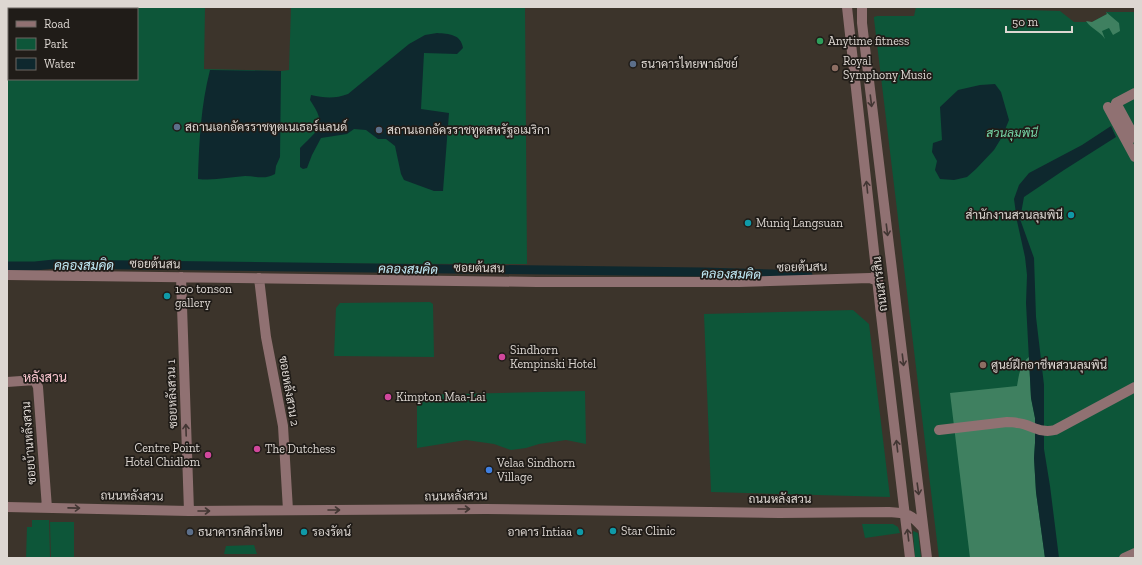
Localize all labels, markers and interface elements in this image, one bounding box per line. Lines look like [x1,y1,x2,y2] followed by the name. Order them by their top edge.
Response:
[8,8,138,80] legend
[1006,8,1072,34] scale bar
[1012,15,1039,29] text: 50 m
[44,17,70,31] text: Road
[828,34,909,48] place label: Anytime fitness
[815,36,825,46] marker: Anytime fitness
[44,37,69,51] text: Park
[843,54,932,82] place label: Royal Symphony Music
[641,56,738,71] place label: ธนาคารไทยพาณิชย์
[44,57,76,71] text: Water
[628,59,638,69] marker: ธนาคารไทยพาณิชย์
[830,63,840,73] marker: Royal Symphony Music
[868,94,875,107] one-way arrow
[185,119,347,135] place label: สถานเอกอัครราชทูตเนเธอร์แลนด์
[172,122,182,132] marker: สถานเอกอัครราชทูตเนเธอร์แลนด์
[387,123,550,138] place label: สถานเอกอัครราชทูตสหรัฐอเมริกา
[374,125,384,135] marker: สถานเอกอัครราชทูตสหรัฐอเมริกา
[986,125,1039,142] park label: สวนลุมพินี
[863,181,871,194] one-way arrow
[965,207,1063,224] place label: สำนักงานสวนลุมพินี
[1066,210,1076,220] marker: สำนักงานสวนลุมพินี
[756,216,843,230] place label: Muniq Langsuan
[743,218,753,228] marker: Muniq Langsuan
[883,224,891,237] one-way arrow
[870,255,890,312] street label: ถนนสารสิน
[54,257,114,273] water label: คลองสมคิด
[129,257,181,271] street label: ซอยต้นสน
[378,260,438,277] water label: คลองสมคิด
[776,260,828,274] street label: ซอยต้นสน
[453,261,505,275] street label: ซอยต้นสน
[701,265,761,282] water label: คลองสมคิด
[175,282,232,310] place label: 100 tonson gallery
[162,291,172,301] marker: 100 tonson gallery
[510,343,596,371] place label: Sindhorn Kempinski Hotel
[497,352,507,362] marker: Sindhorn Kempinski Hotel
[899,353,906,366] one-way arrow
[276,355,302,427] street label: ซอยหลังสวน 2
[991,357,1108,374] place label: ศูนย์ฝึกอาชีพสวนลุมพินี
[164,359,180,429] street label: ซอยหลังสวน 1
[978,360,988,370] marker: ศูนย์ฝึกอาชีพสวนลุมพินี
[23,370,67,385] district label: หลังสวน
[396,390,486,404] place label: Kimpton Maa-Lai
[383,392,393,402] marker: Kimpton Maa-Lai
[19,401,39,485] street label: ซอยบ้านหลังสวน
[182,424,190,437] one-way arrow
[893,440,901,453] one-way arrow
[125,441,201,469] place label: Centre Point Hotel Chidlom
[265,442,336,456] place label: The Dutchess
[252,444,262,454] marker: The Dutchess
[203,450,213,460] marker: Centre Point Hotel Chidlom
[496,456,575,484] place label: Velaa Sindhorn Village
[484,465,494,475] marker: Velaa Sindhorn Village
[914,482,922,495] one-way arrow
[100,488,164,504] street label: ถนนหลังสวน
[424,488,488,504] street label: ถนนหลังสวน
[748,492,812,506] street label: ถนนหลังสวน
[67,504,80,512] one-way arrow
[457,505,470,513] one-way arrow
[327,506,340,514] one-way arrow
[197,507,210,515] one-way arrow
[198,524,283,539] place label: ธนาคารกสิกรไทย
[312,524,351,539] place label: รองรัตน์
[621,524,676,538] place label: Star Clinic
[507,525,572,539] place label: อาคาร Intiaa
[608,526,618,536] marker: Star Clinic
[185,527,195,537] marker: ธนาคารกสิกรไทย
[299,527,309,537] marker: รองรัตน์
[575,527,585,537] marker: อาคาร Intiaa
[904,529,912,542] one-way arrow

